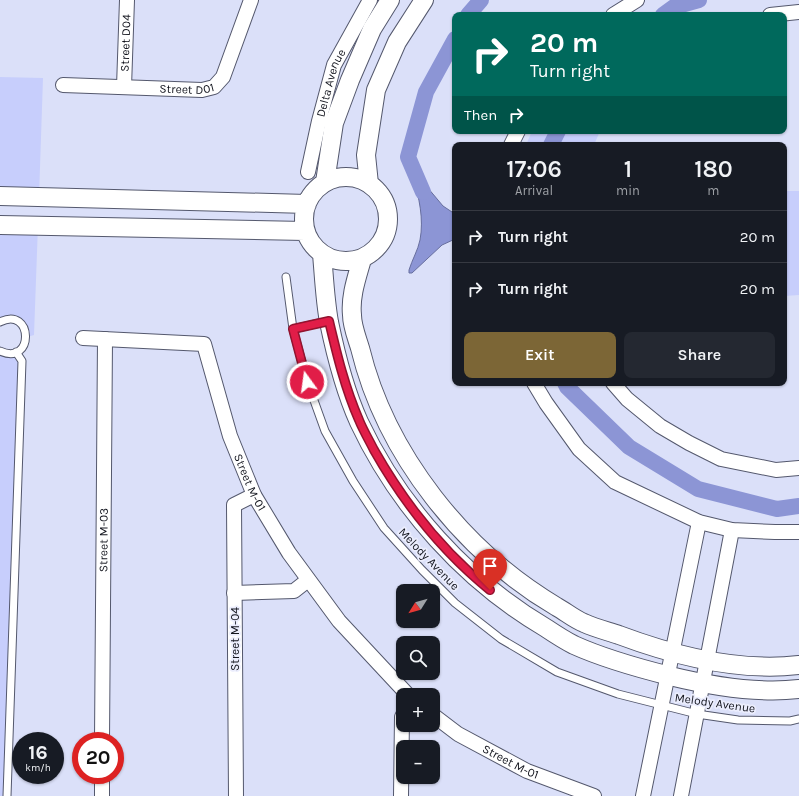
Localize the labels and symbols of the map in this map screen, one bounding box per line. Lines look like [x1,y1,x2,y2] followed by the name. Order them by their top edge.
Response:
[118,14,134,72] street label: Street D04
[313,46,349,119] street label: Delta Avenue
[159,80,216,97] street label: Street D01
[286,361,328,403] position arrow
[231,452,269,513] street label: Street M-01
[96,508,111,572] street label: Street M-03
[396,525,462,593] street label: Melody Avenue
[473,549,507,590] pin
[396,584,440,628] north arrow
[228,607,242,671] street label: Street M-04
[674,690,756,716] street label: Melody Avenue
[72,732,124,784] speed limit sign: 20
[480,742,541,782] street label: Street M-01

